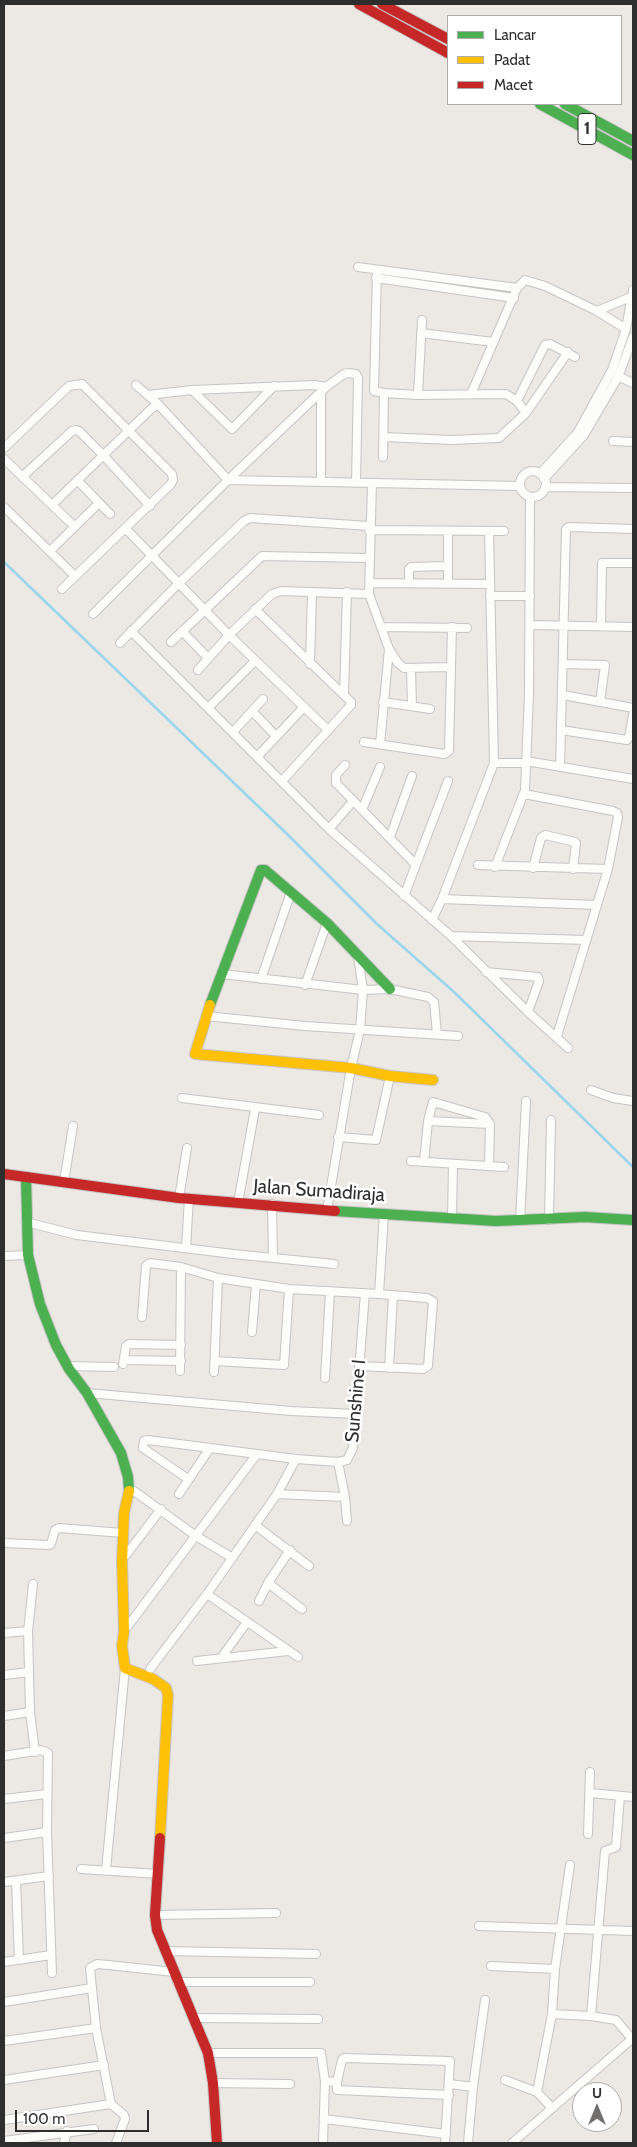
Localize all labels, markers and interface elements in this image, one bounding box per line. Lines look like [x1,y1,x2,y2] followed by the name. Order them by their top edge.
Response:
[447,15,622,105] legend
[494,26,536,44] text: Lancar
[494,51,530,69] text: Padat
[494,76,533,94] text: Macet
[578,114,596,144] road number: 1
[253,1175,385,1207] street label: Jalan Sumadiraja
[341,1359,371,1443] street label: Sunshine I
[572,2082,622,2132] north arrow
[592,2084,602,2102] text: U
[18,2100,151,2132] scale bar
[23,2110,65,2128] text: 100 m

